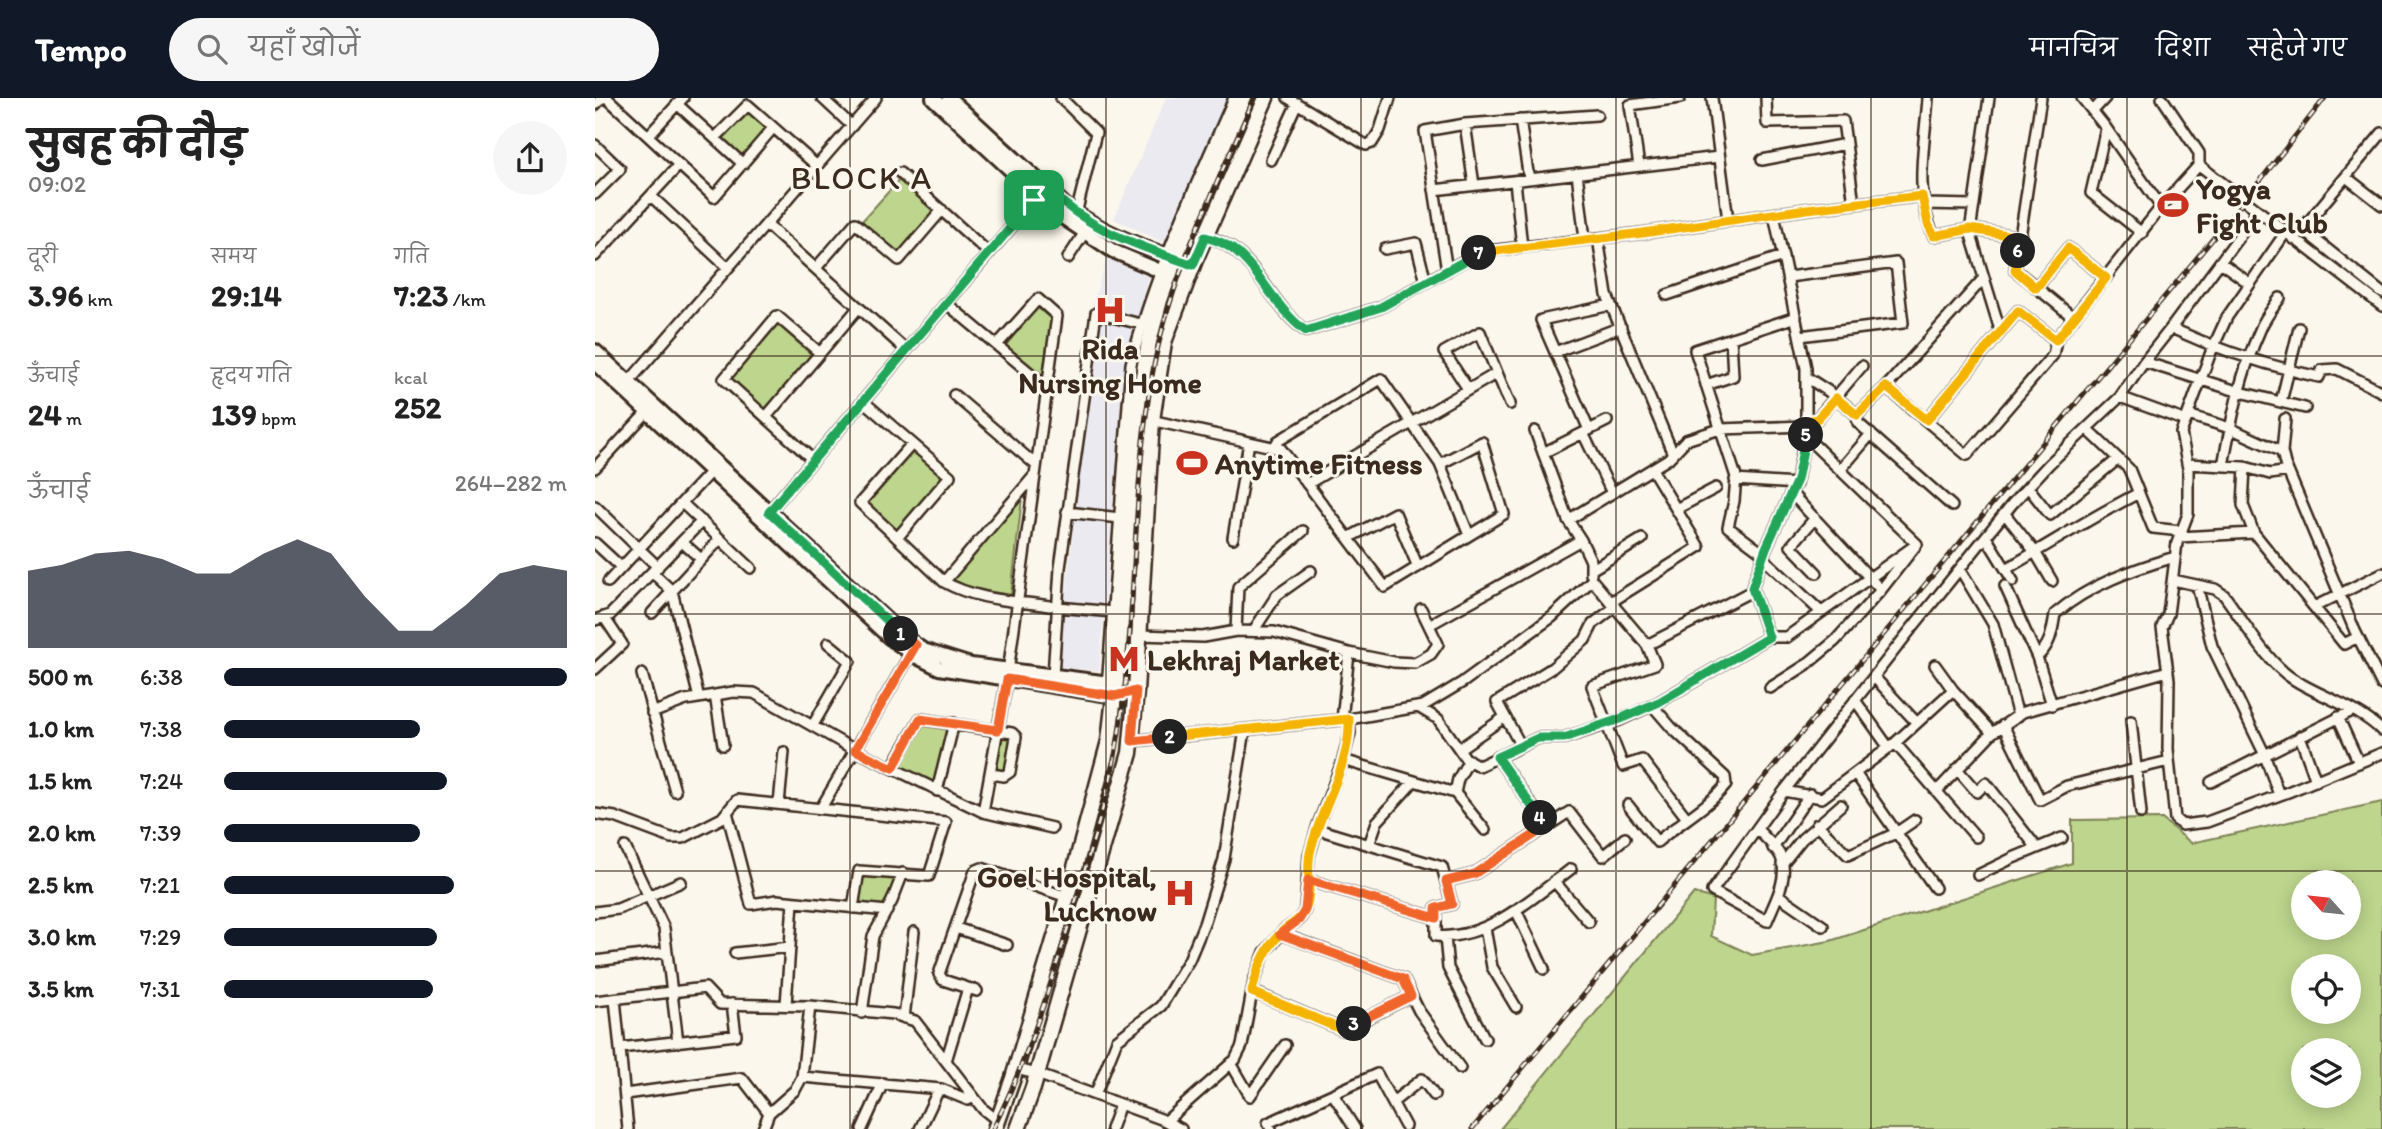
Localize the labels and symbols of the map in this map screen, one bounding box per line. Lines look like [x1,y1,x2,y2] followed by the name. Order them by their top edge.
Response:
[791,159,933,197] district label: BLOCK A
[1004,170,1064,230] pin
[2195,170,2328,241] place label: Yogya Fight Club
[2156,188,2190,222] sports icon: Yogya Fight Club
[2001,234,2035,268] pin: 6
[1461,236,1497,270] pin: 7
[1093,293,1127,327] hospital icon: Rida Nursing Home
[1018,330,1202,401] place label: Rida Nursing Home
[1789,418,1823,452] pin: 5
[1214,445,1423,482] place label: Anytime Fitness
[1175,446,1209,480] sports icon: Anytime Fitness
[883,616,919,652] pin: 1
[1147,641,1340,678] place label: Lekhraj Market
[1107,642,1141,676] metro station icon: Lekhraj Market
[1153,720,1187,754] pin: 2
[1523,800,1557,836] pin: 4
[977,858,1158,929] place label: Goel Hospital, Lucknow
[2291,870,2361,940] north arrow
[1163,876,1197,910] hospital icon: Goel Hospital, Lucknow
[1337,1006,1371,1042] pin: 3

